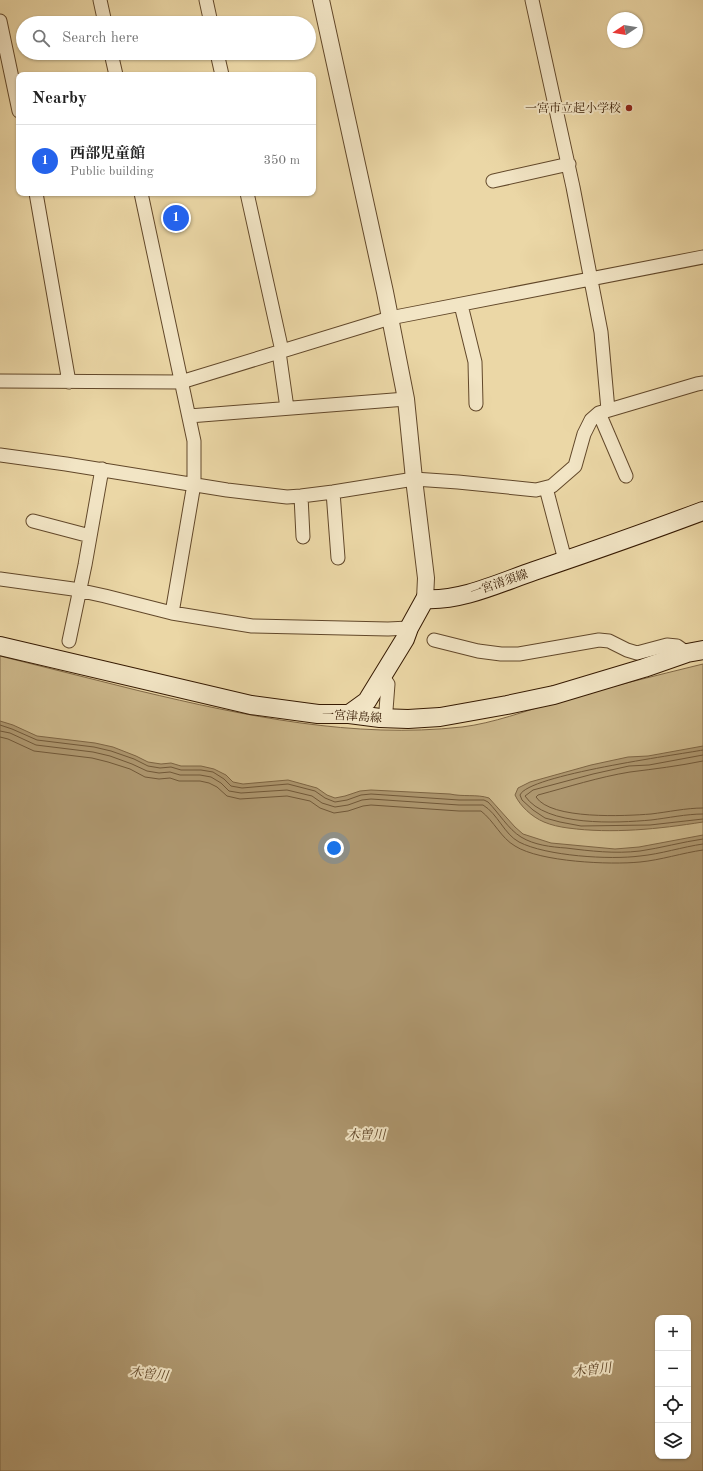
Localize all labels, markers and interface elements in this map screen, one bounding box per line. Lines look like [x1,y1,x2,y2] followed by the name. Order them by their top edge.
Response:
[607,12,643,48] north arrow
[16,16,316,60] search box
[30,27,52,49] icon: search
[62,31,139,46] text: Search here
[32,90,87,107] text: Nearby
[525,101,621,115] place label: 一宮市立起小学校
[624,103,634,113] marker: 一宮市立起小学校
[70,147,145,162] text: 西部児童館
[41,154,49,167] text: 1
[263,154,300,167] text: 350 m
[70,165,154,178] text: Public building
[163,203,189,233] pin: 1
[468,567,530,599] street label: 一宮清須線
[322,707,382,725] street label: 一宮津島線
[324,838,344,858] your location
[346,1128,387,1142] water label: 木曽川
[655,1315,691,1459] map controls
[655,1315,691,1351] button: +
[655,1351,691,1387] button: −
[572,1360,614,1379] water label: 木曽川
[129,1365,171,1384] water label: 木曽川
[655,1387,691,1423] button: locate
[655,1423,691,1459] button: layers

